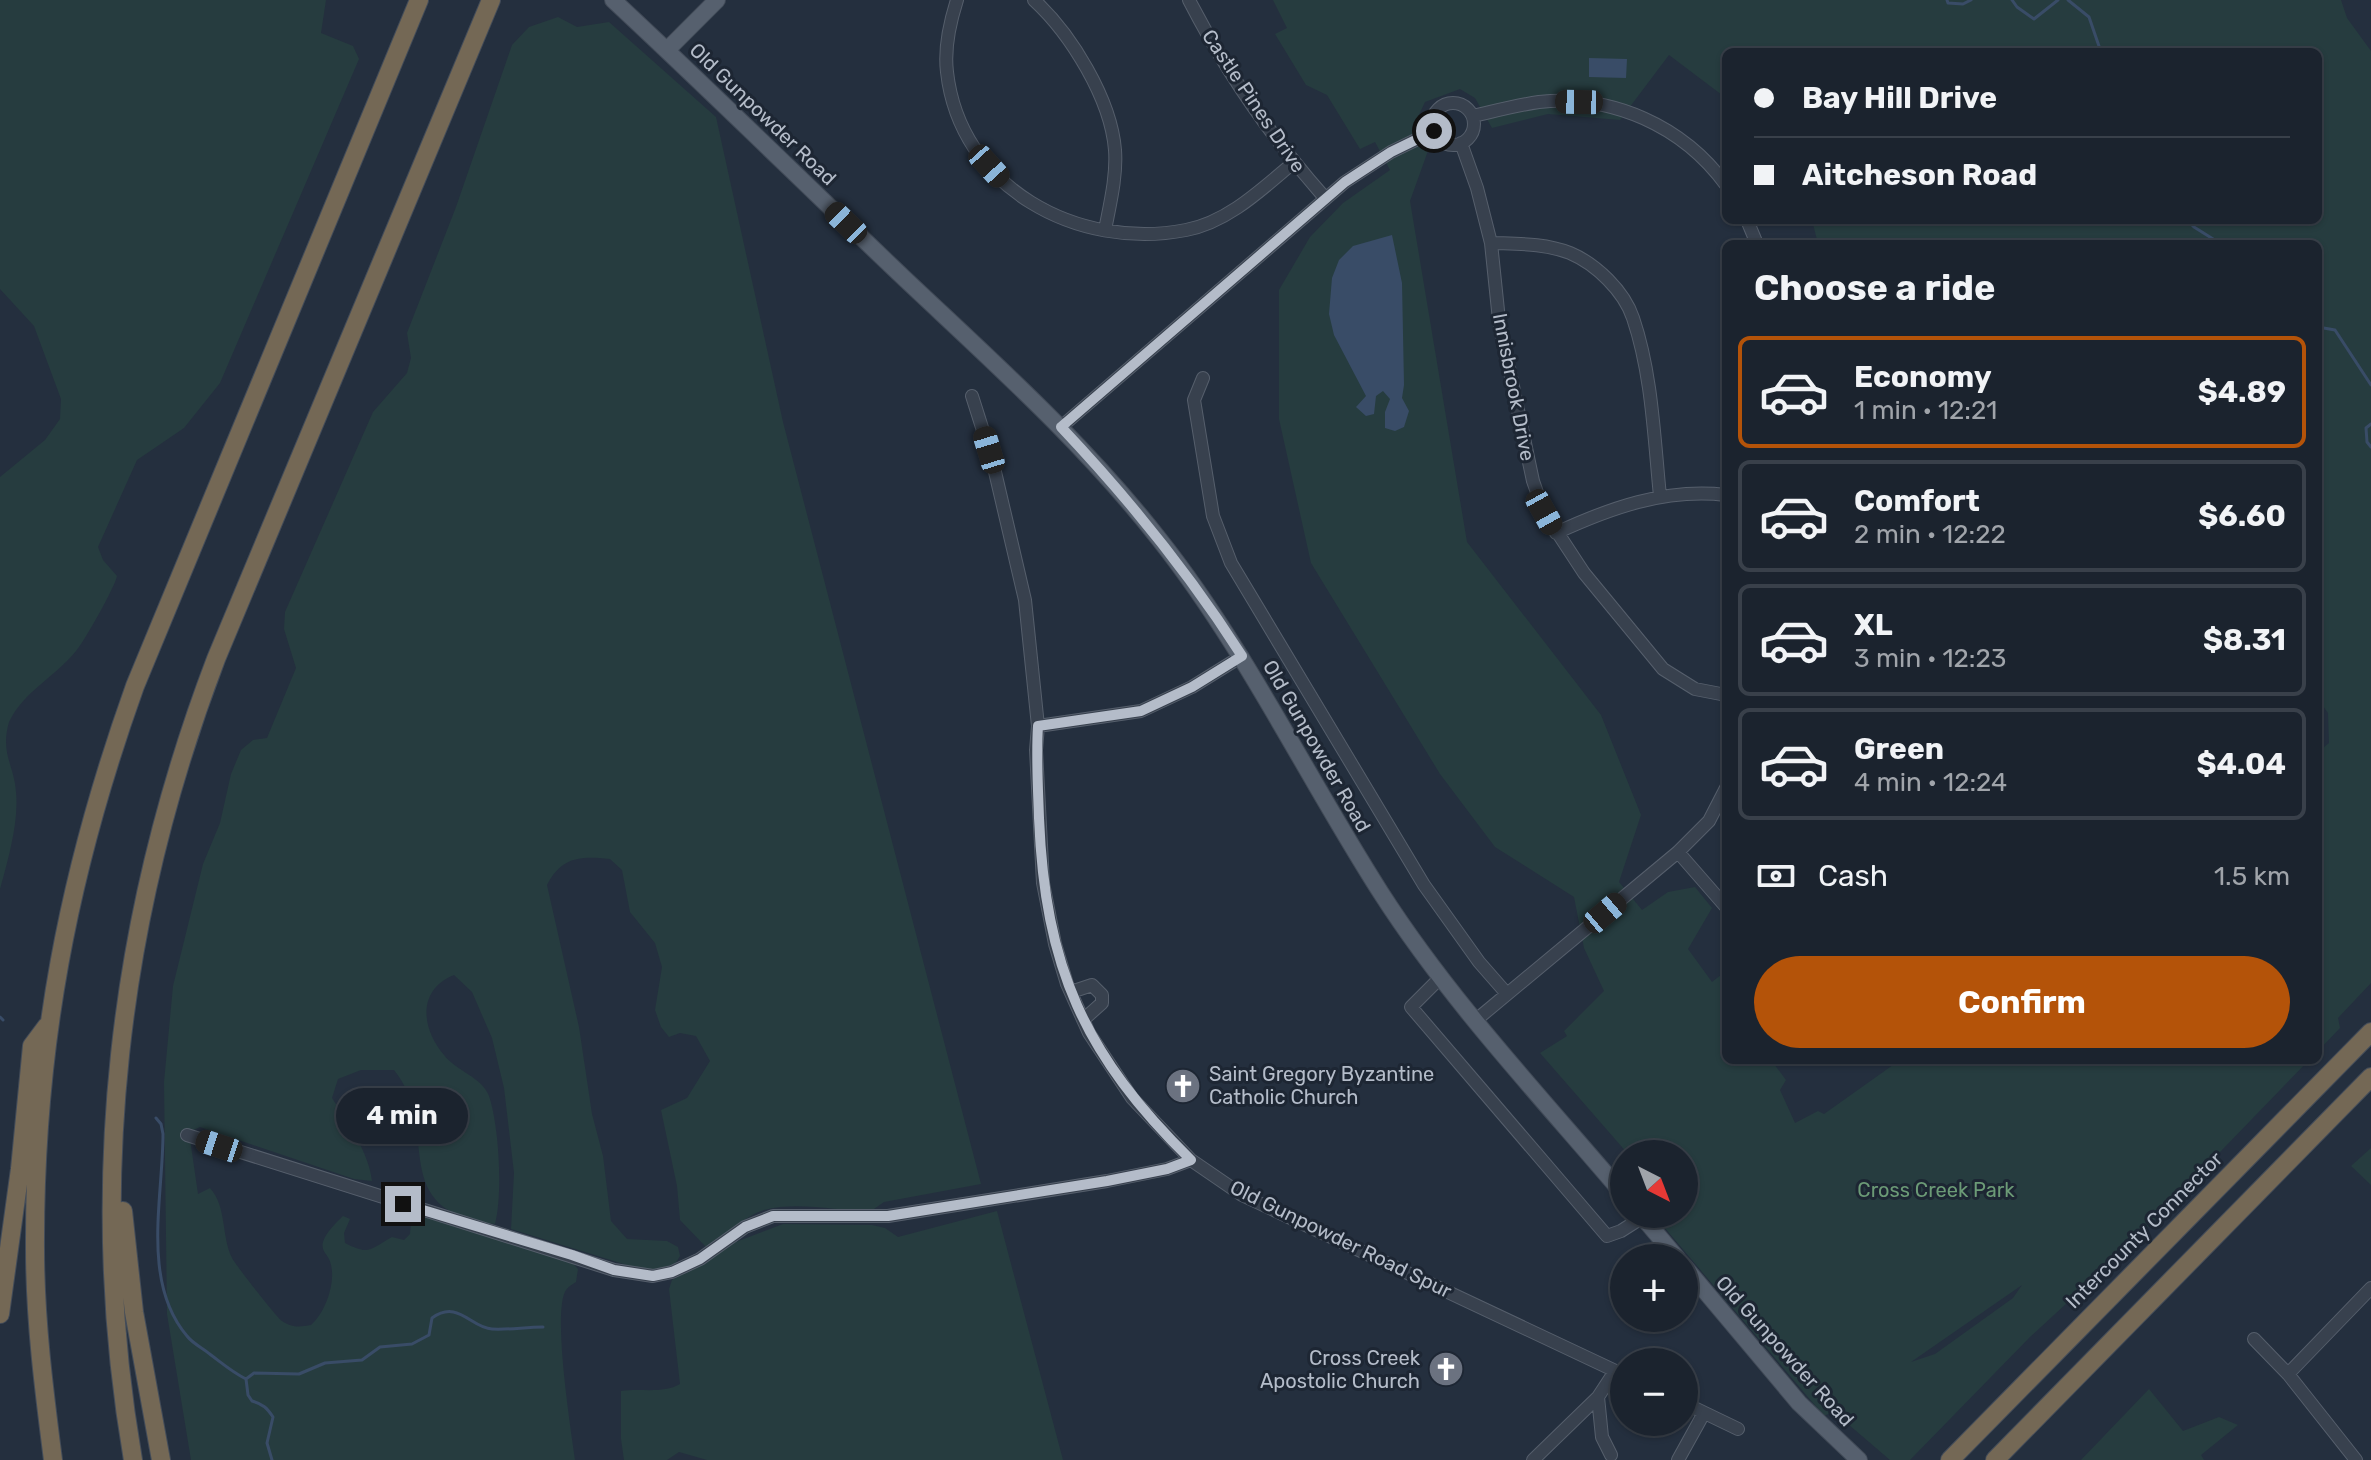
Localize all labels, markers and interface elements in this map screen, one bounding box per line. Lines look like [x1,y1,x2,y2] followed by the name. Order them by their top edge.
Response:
[1197,25,1311,177] street label: Castle Pines Drive
[685,38,841,190] street label: Old Gunpowder Road
[1802,80,1997,116] text: Bay Hill Drive
[1555,90,1603,114] car
[1416,113,1452,149] route start
[964,140,1014,192] car
[1802,157,2037,193] text: Aitcheson Road
[820,198,872,248] car
[1754,266,1995,309] text: Choose a ride
[1488,311,1540,463] street label: Innisbrook Drive
[1758,356,1830,428] icon: car
[1854,359,1992,395] text: Economy
[2198,374,2286,410] text: $4.89
[1854,395,1997,426] text: 1 min · 12:21
[971,424,1007,476] car
[1758,480,1830,552] icon: car
[1854,483,1980,519] text: Comfort
[1522,485,1566,539] car
[2198,498,2286,534] text: $6.60
[1854,519,2006,550] text: 2 min · 12:22
[1758,604,1830,676] icon: car
[1854,607,1893,643] text: XL
[2203,622,2286,658] text: $8.31
[1854,643,2006,674] text: 3 min · 12:23
[1258,656,1376,836] street label: Old Gunpowder Road
[1758,728,1830,800] icon: car
[1854,731,1944,767] text: Green
[2196,746,2286,782] text: $4.04
[1854,767,2007,798] text: 4 min · 12:24
[1754,854,1798,898] icon: cash
[1818,858,1888,894] text: Cash
[2214,861,2290,892] text: 1.5 km
[1579,888,1631,938] car
[1754,956,2290,1048] button: Confirm
[1209,1062,1434,1109] place label: Saint Gregory Byzantine Catholic Church
[1164,1067,1202,1105] church icon: Saint Gregory Byzantine Catholic Church
[337,1088,469,1144] callout: 4 min
[366,1100,438,1131] text: 4 min
[192,1127,246,1165] car
[1610,1140,1698,1228] north arrow
[1610,1140,1698,1436] map controls
[2061,1146,2228,1313] street label: Intercounty Connector
[1226,1175,1456,1303] street label: Old Gunpowder Road Spur
[1857,1178,2015,1202] park label: Cross Creek Park
[385,1186,421,1222] route end
[1610,1244,1698,1332] button: +
[1711,1271,1859,1431] street label: Old Gunpowder Road
[1260,1346,1421,1393] place label: Cross Creek Apostolic Church
[1610,1348,1698,1436] button: −
[1427,1350,1465,1388] church icon: Cross Creek Apostolic Church

